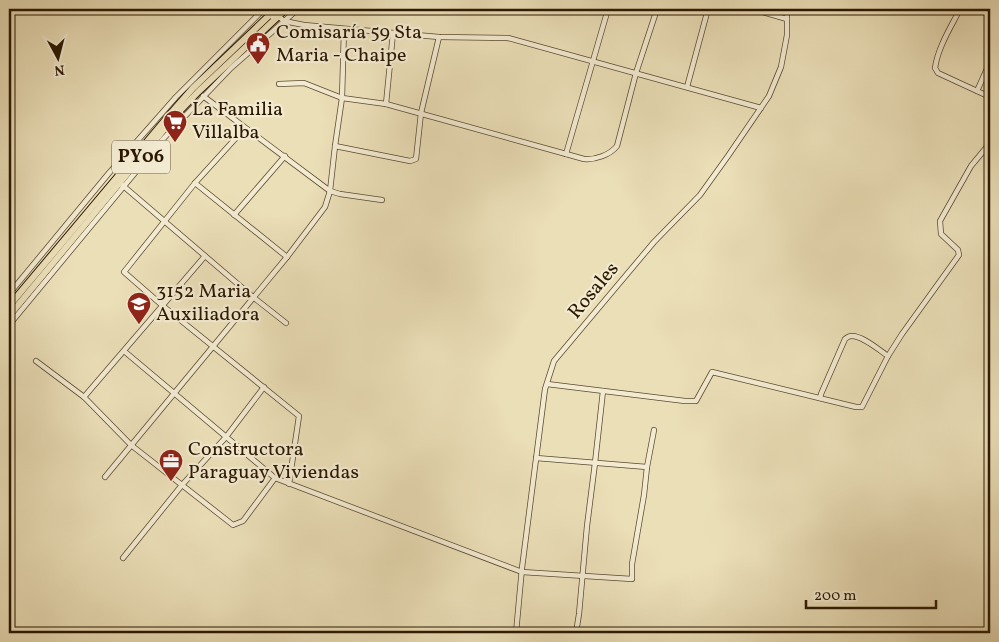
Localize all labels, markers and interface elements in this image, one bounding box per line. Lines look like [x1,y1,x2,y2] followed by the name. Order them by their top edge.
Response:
[276,19,422,70] place label: Comisaría 59 Sta Maria - Chaipe
[245,31,271,65] public building icon: Comisaría 59 Sta Maria - Chaipe
[32,32,82,82] north arrow
[53,59,66,79] text: N
[192,96,283,147] place label: La Familia Villalba
[162,109,188,143] supermarket icon: La Familia Villalba
[112,140,170,173] road number: PY06
[562,257,626,325] street label: Rosales
[156,278,260,329] place label: 3152 Maria Auxiliadora
[126,291,152,325] school or university icon: 3152 Maria Auxiliadora
[188,436,359,487] place label: Constructora Paraguay Viviendas
[158,448,184,482] office icon: Constructora Paraguay Viviendas
[806,577,936,609] scale bar
[814,586,857,607] text: 200 m

